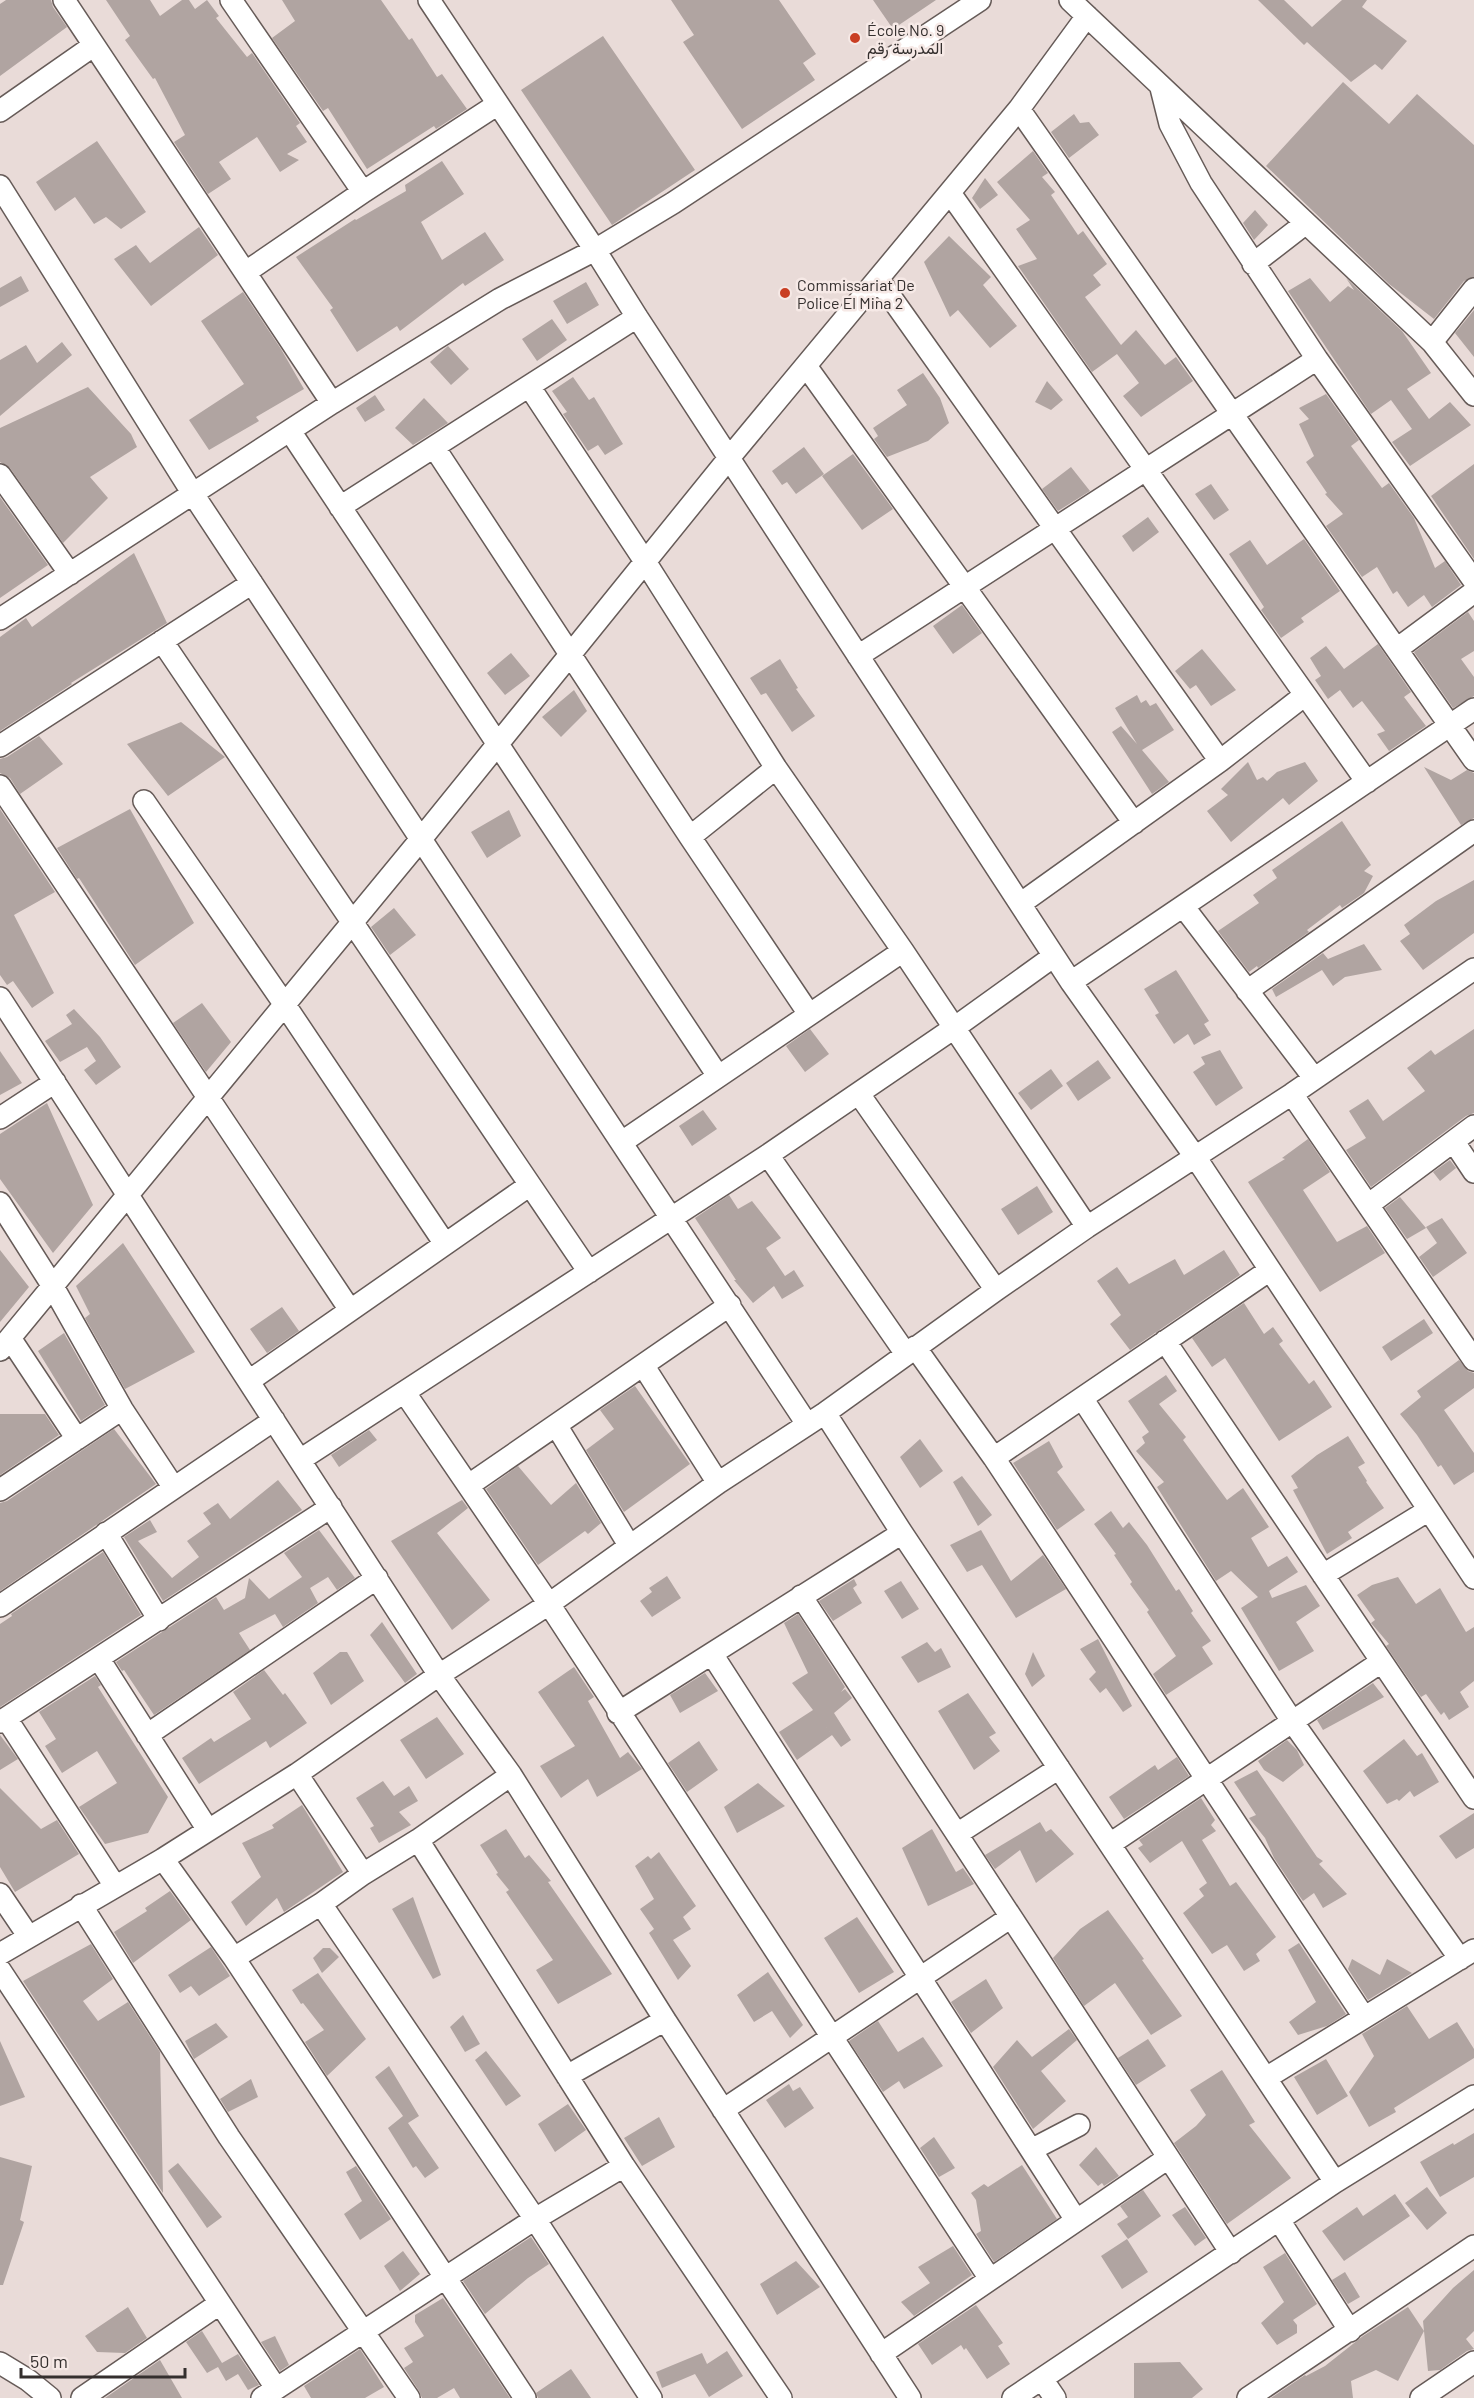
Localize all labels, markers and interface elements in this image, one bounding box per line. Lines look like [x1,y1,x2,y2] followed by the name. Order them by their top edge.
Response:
[867,20,944,59] place label: École No. 9 المدرسة رقم
[848,31,862,45] marker: École No. 9 المدرسة رقم
[797,275,915,312] place label: Commissariat De Police El Mina 2
[778,286,792,300] marker: Commissariat De Police El Mina 2
[21,2341,184,2379] scale bar
[30,2350,68,2372] text: 50 m

